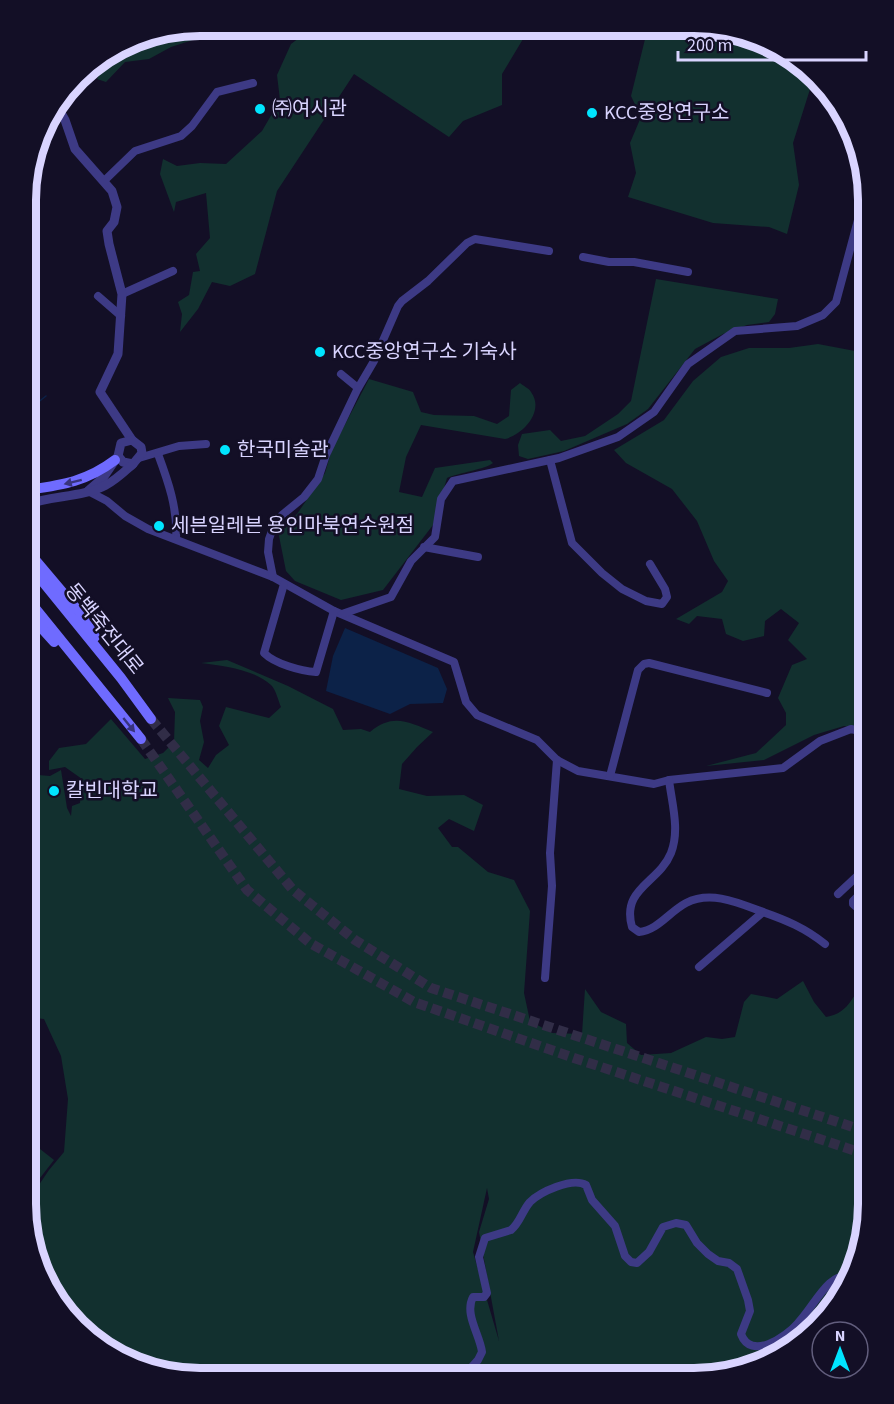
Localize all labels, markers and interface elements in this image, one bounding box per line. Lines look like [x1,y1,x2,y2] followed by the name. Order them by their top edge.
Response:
[678,24,866,62] scale bar
[687,33,732,58] text: 200 m
[272,95,347,123] place label: ㈜여시관
[604,99,729,127] place label: KCC중앙연구소
[253,102,267,116] marker: ㈜여시관
[585,106,599,120] marker: KCC중앙연구소
[332,338,517,366] place label: KCC중앙연구소 기숙사
[313,345,327,359] marker: KCC중앙연구소 기숙사
[237,436,329,464] place label: 한국미술관
[218,443,232,457] marker: 한국미술관
[64,477,82,487] one-way arrow
[171,512,414,540] place label: 세븐일레븐 용인마북연수원점
[152,519,166,533] marker: 세븐일레븐 용인마북연수원점
[58,577,150,681] street label: 동백죽전대로
[122,717,135,733] one-way arrow
[66,777,158,805] place label: 칼빈대학교
[47,784,61,798] marker: 칼빈대학교
[810,1320,870,1380] north arrow
[835,1325,845,1347] text: N

